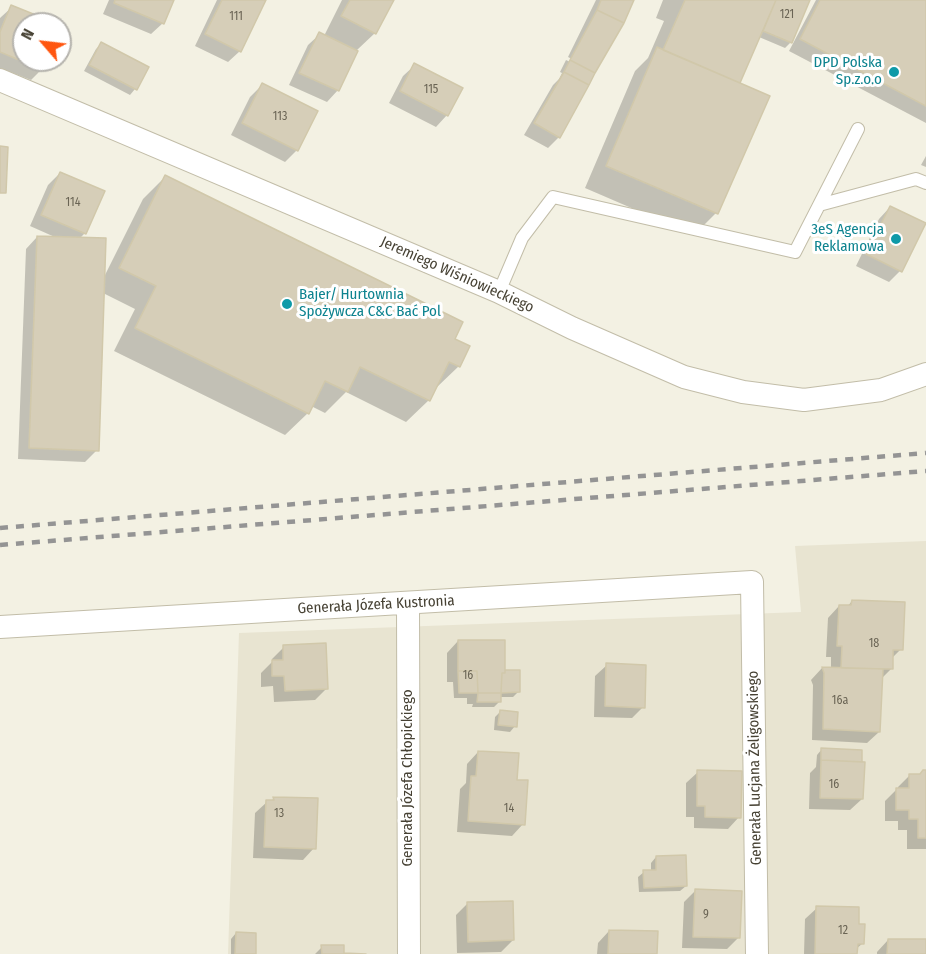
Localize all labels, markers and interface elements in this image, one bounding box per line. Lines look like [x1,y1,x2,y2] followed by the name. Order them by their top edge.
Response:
[780,8,794,22] house number: 121
[229,10,243,24] house number: 111
[12,12,72,72] north arrow
[17,26,38,43] text: N
[813,54,882,89] place label: DPD Polska Sp.z.o.o
[887,65,901,79] marker: DPD Polska Sp.z.o.o
[424,83,438,97] house number: 115
[273,110,287,124] house number: 113
[66,196,80,210] house number: 114
[811,221,884,256] place label: 3eS Agencja Reklamowa
[889,232,903,246] marker: 3eS Agencja Reklamowa
[378,233,536,317] street label: Jeremiego Wiśniowieckiego
[299,286,441,321] place label: Bajer/ Hurtownia Spożywcza C&C Bać Pol
[280,297,294,311] marker: Bajer/ Hurtownia Spożywcza C&C Bać Pol
[297,592,455,618] street label: Generała Józefa Kustronia
[869,637,879,651] house number: 18
[463,669,473,683] house number: 16
[744,671,766,865] street label: Generała Lucjana Żeligowskiego
[399,689,417,867] street label: Generała Józefa Chłopickiego
[832,694,848,708] house number: 16a
[829,778,839,792] house number: 16
[504,802,514,816] house number: 14
[274,807,284,821] house number: 13
[703,908,709,922] house number: 9
[838,924,848,938] house number: 12

